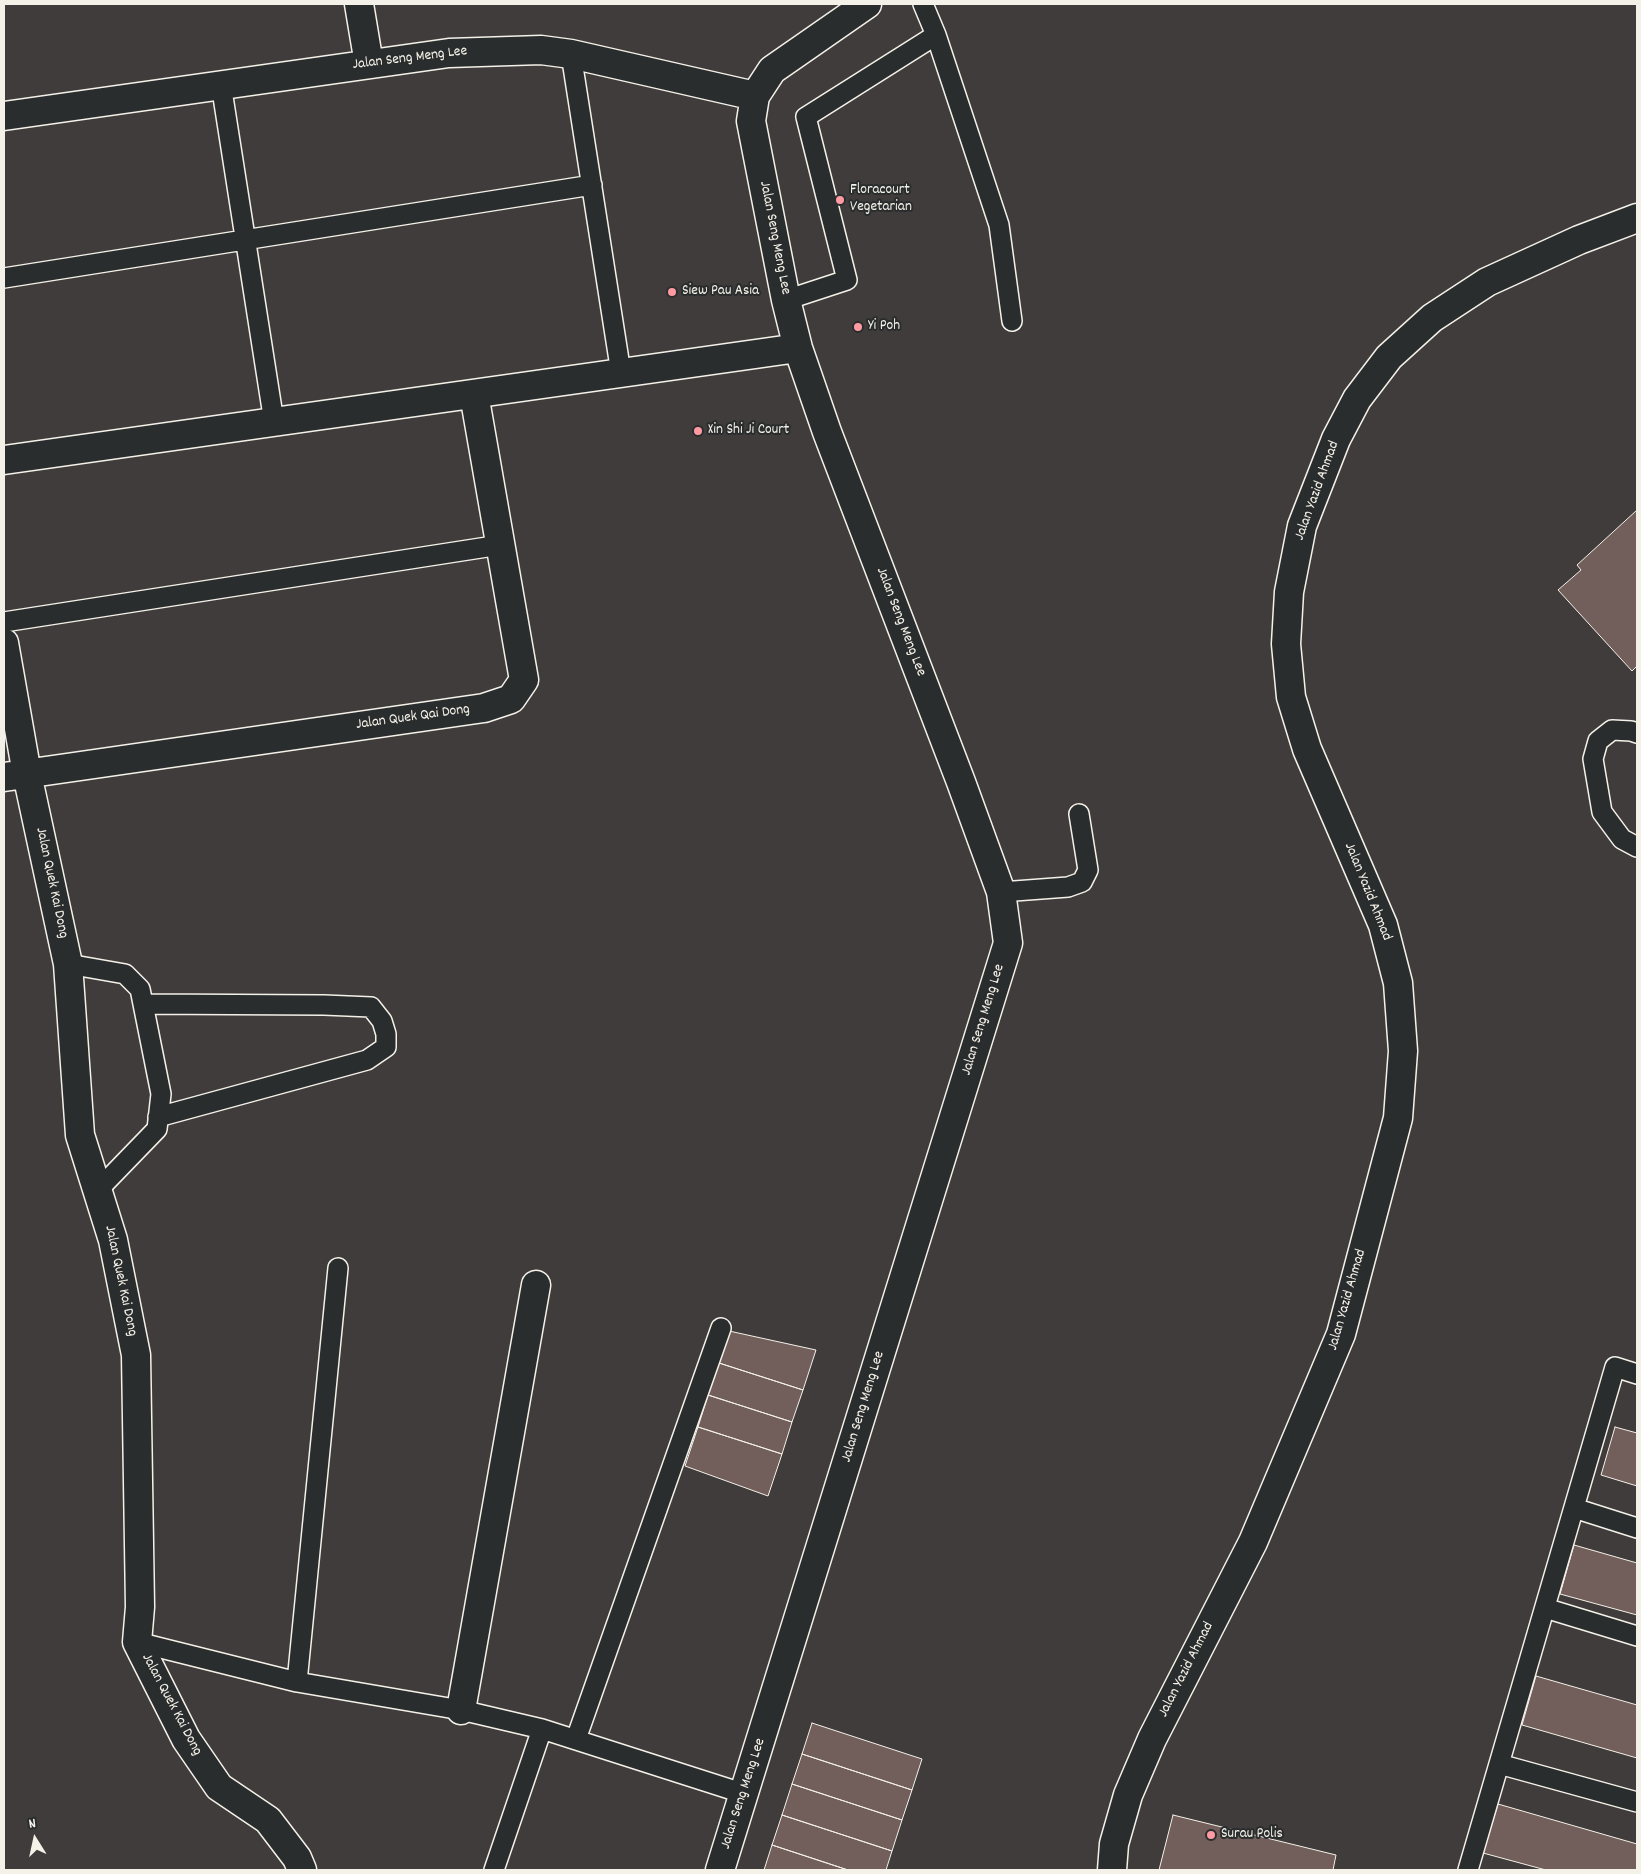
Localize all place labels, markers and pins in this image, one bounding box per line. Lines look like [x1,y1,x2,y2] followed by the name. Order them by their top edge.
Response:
[850,182,912,217] place label: Floracourt Vegetarian
[834,194,846,206] marker: Floracourt Vegetarian
[682,283,759,301] place label: Siew Pau Asia
[666,286,678,298] marker: Siew Pau Asia
[868,318,900,336] place label: Yi Poh
[852,321,864,333] marker: Yi Poh
[708,422,789,440] place label: Xin Shi Ji Court
[692,425,704,437] marker: Xin Shi Ji Court
[1221,1826,1283,1844] place label: Surau Polis
[1205,1829,1217,1841] marker: Surau Polis

